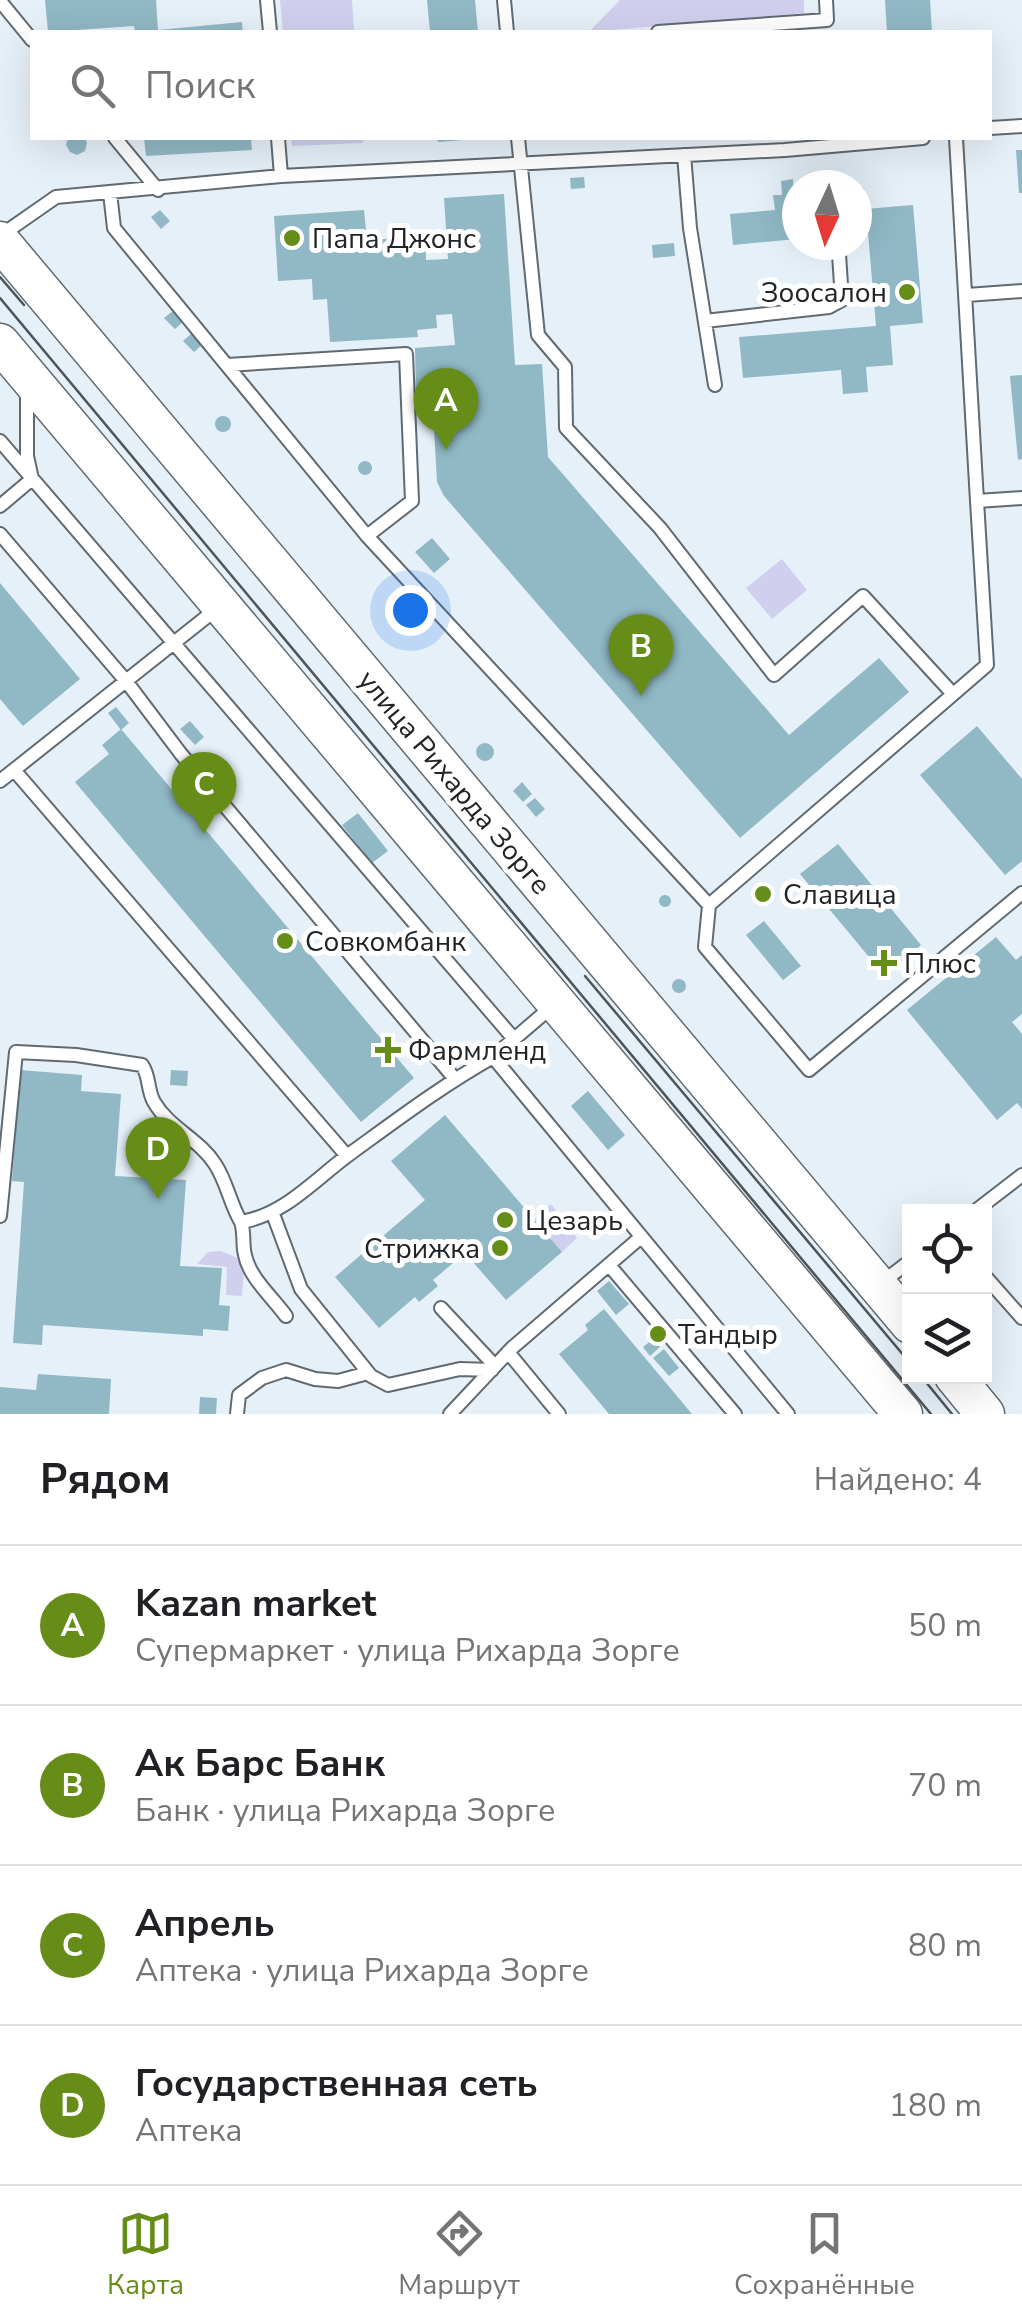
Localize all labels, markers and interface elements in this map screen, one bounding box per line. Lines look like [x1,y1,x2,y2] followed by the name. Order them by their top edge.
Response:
[30,30,992,140] search box
[65,58,120,113] icon: search
[145,60,255,111] text: Поиск
[782,170,872,260] north arrow
[312,220,476,258] place label: Папа Джонс
[281,227,303,249] marker: Папа Джонс
[761,274,887,312] place label: Зоосалон
[896,281,918,303] marker: Зоосалон
[414,368,478,450] pin: A
[385,585,436,636] your location
[608,614,674,696] pin: B
[349,662,559,903] street label: улица Рихарда Зорге
[172,752,236,834] pin: C
[783,876,897,914] place label: Славица
[752,883,774,905] marker: Славица
[305,923,466,961] place label: Совкомбанк
[274,930,296,952] marker: Совкомбанк
[904,945,976,983] place label: Плюс
[873,952,895,974] marker: Плюс
[408,1032,546,1070] place label: Фармленд
[377,1039,399,1061] marker: Фармленд
[126,1116,190,1199] pin: D
[525,1202,623,1240] place label: Цезарь
[902,1204,992,1384] map controls
[902,1204,992,1294] button: locate
[494,1209,516,1231] marker: Цезарь
[364,1230,480,1268] place label: Стрижка
[489,1237,511,1259] marker: Стрижка
[902,1294,992,1384] button: layers
[678,1316,778,1354] place label: Тандыр
[647,1323,669,1345] marker: Тандыр
[40,1451,170,1508] text: Рядом
[814,1458,982,1501] text: Найдено: 4
[135,1578,376,1629] text: Kazan market
[61,1604,84,1647] text: A
[908,1604,982,1647] text: 50 m
[135,1629,680,1672] text: Супермаркет · улица Рихарда Зорге
[135,1738,385,1789] text: Ак Барс Банк
[61,1764,84,1807] text: B
[908,1764,982,1807] text: 70 m
[135,1789,555,1832] text: Банк · улица Рихарда Зорге
[135,1898,274,1949] text: Апрель
[62,1924,83,1967] text: C
[908,1924,982,1967] text: 80 m
[135,1949,589,1992] text: Аптека · улица Рихарда Зорге
[135,2058,538,2109] text: Государственная сеть
[60,2084,85,2127] text: D
[889,2084,982,2127] text: 180 m
[135,2109,243,2152] text: Аптека
[107,2206,184,2304] tab: Карта
[398,2206,520,2304] tab: Маршрут
[734,2206,915,2304] tab: Сохранённые

